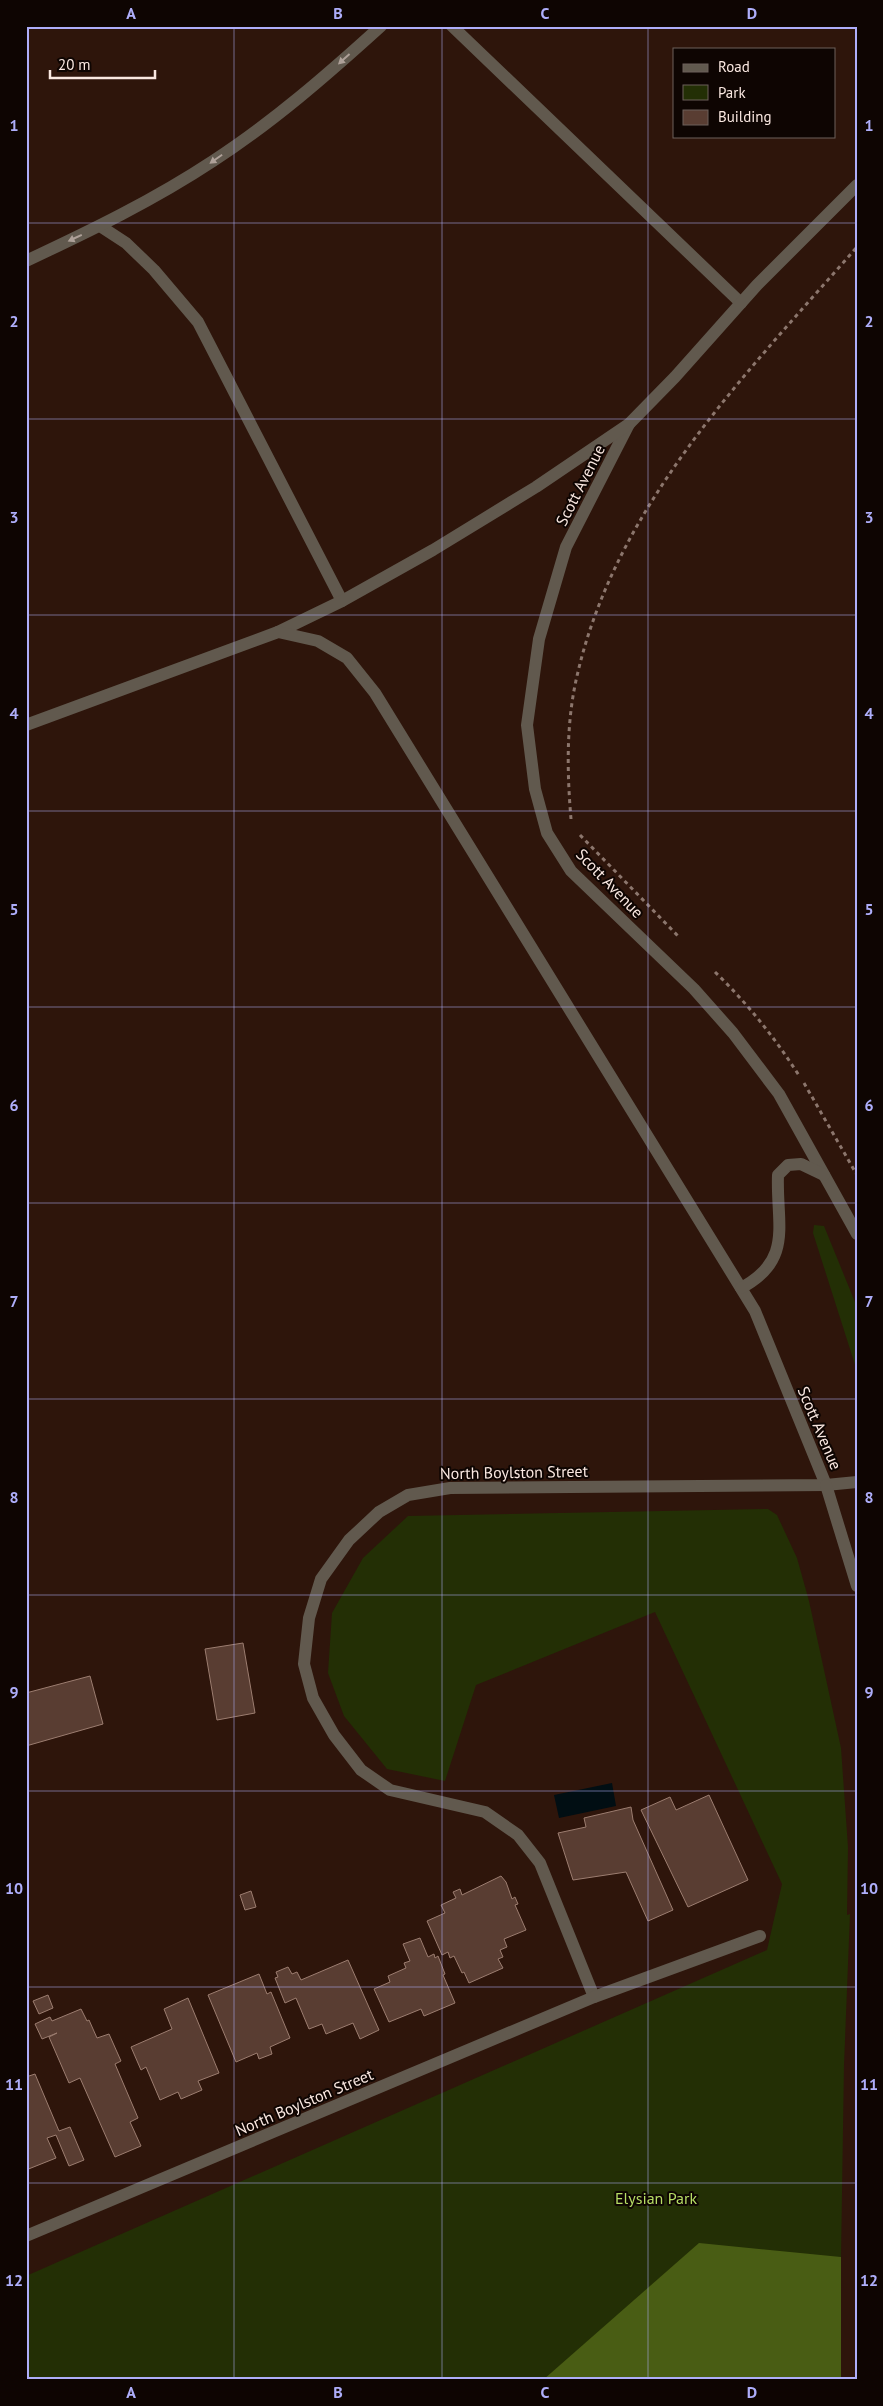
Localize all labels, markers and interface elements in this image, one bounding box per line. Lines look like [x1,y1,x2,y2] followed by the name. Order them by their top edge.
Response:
[126,3,136,23] text: A
[333,3,343,23] text: B
[541,3,550,23] text: C
[747,3,757,23] text: D
[50,48,155,80] scale bar
[673,48,836,138] legend
[339,53,351,65] one-way arrow
[58,55,91,74] text: 20 m
[718,57,750,76] text: Road
[718,83,746,102] text: Park
[718,107,772,126] text: Building
[9,115,19,135] text: 1
[864,115,874,135] text: 1
[210,154,223,164] one-way arrow
[68,235,82,243] one-way arrow
[9,311,19,331] text: 2
[864,311,874,331] text: 2
[551,441,609,529] street label: Scott Avenue
[9,507,19,527] text: 3
[864,507,874,527] text: 3
[9,703,19,723] text: 4
[864,703,874,723] text: 4
[572,844,648,922] street label: Scott Avenue
[9,899,19,919] text: 5
[864,899,874,919] text: 5
[9,1095,19,1115] text: 6
[864,1095,874,1115] text: 6
[9,1291,19,1311] text: 7
[864,1291,874,1311] text: 7
[794,1383,846,1473] street label: Scott Avenue
[440,1461,589,1483] street label: North Boylston Street
[9,1487,19,1507] text: 8
[864,1487,874,1507] text: 8
[9,1682,19,1702] text: 9
[864,1682,874,1702] text: 9
[5,1878,23,1898] text: 10
[860,1878,878,1898] text: 10
[232,2064,377,2140] street label: North Boylston Street
[5,2074,23,2094] text: 11
[860,2074,878,2094] text: 11
[615,2188,697,2208] park label: Elysian Park
[5,2270,23,2290] text: 12
[860,2270,878,2290] text: 12
[126,2382,136,2402] text: A
[333,2382,343,2402] text: B
[541,2382,550,2402] text: C
[747,2382,757,2402] text: D

